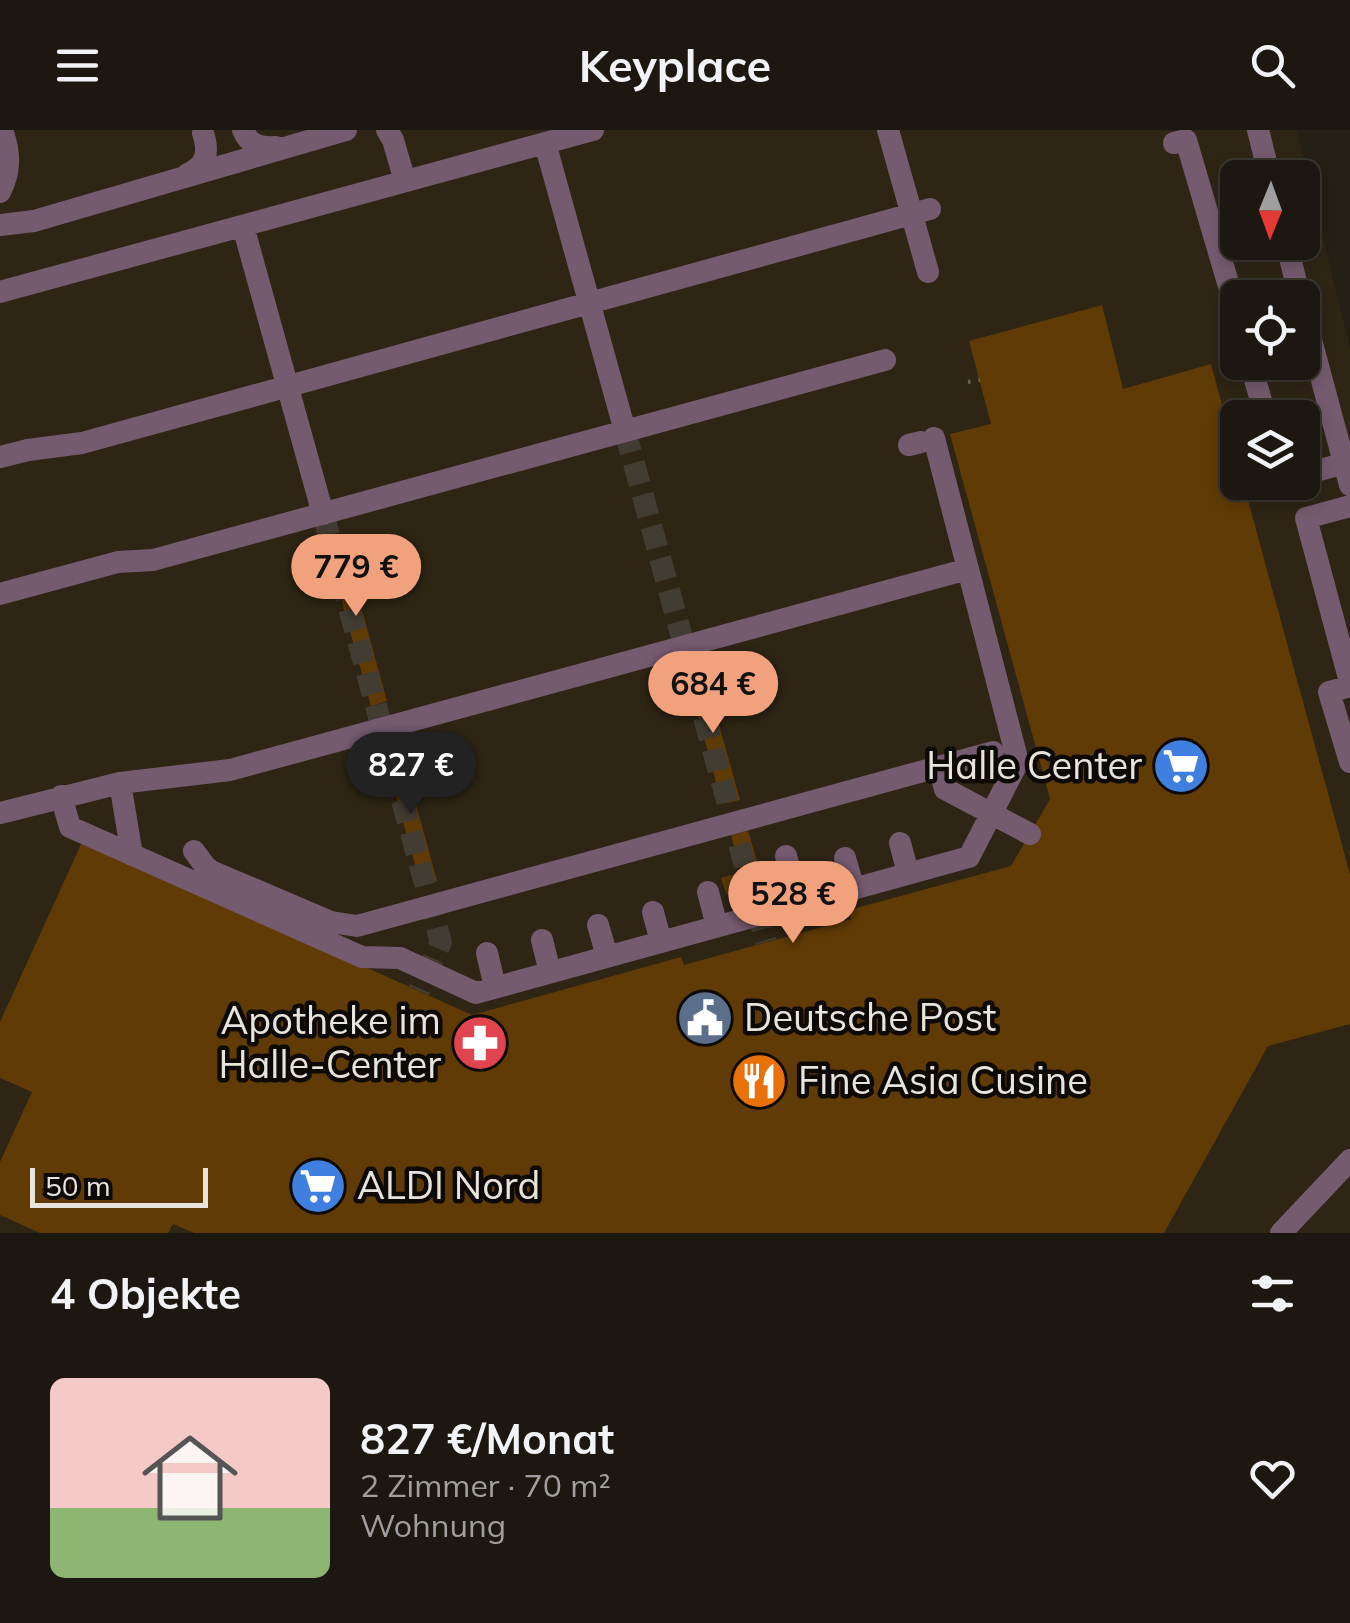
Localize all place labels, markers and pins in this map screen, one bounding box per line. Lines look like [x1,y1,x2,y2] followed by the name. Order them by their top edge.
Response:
[286,534,426,619] pin: 779 €
[643,651,783,736] pin: 684 €
[341,732,481,817] pin: 827 €
[1151,736,1211,796] supermarket icon: Halle Center
[926,741,1142,789] place label: Halle Center
[723,861,863,946] pin: 528 €
[675,988,735,1048] public building icon: Deutsche Post
[744,993,996,1041] place label: Deutsche Post
[218,996,441,1088] place label: Apotheke im Halle-Center
[450,1013,510,1073] pharmacy icon: Apotheke im Halle-Center
[729,1051,789,1111] restaurant icon: Fine Asia Cusine
[798,1056,1088,1104] place label: Fine Asia Cusine
[288,1156,348,1216] supermarket icon: ALDI Nord
[357,1161,540,1209] place label: ALDI Nord

